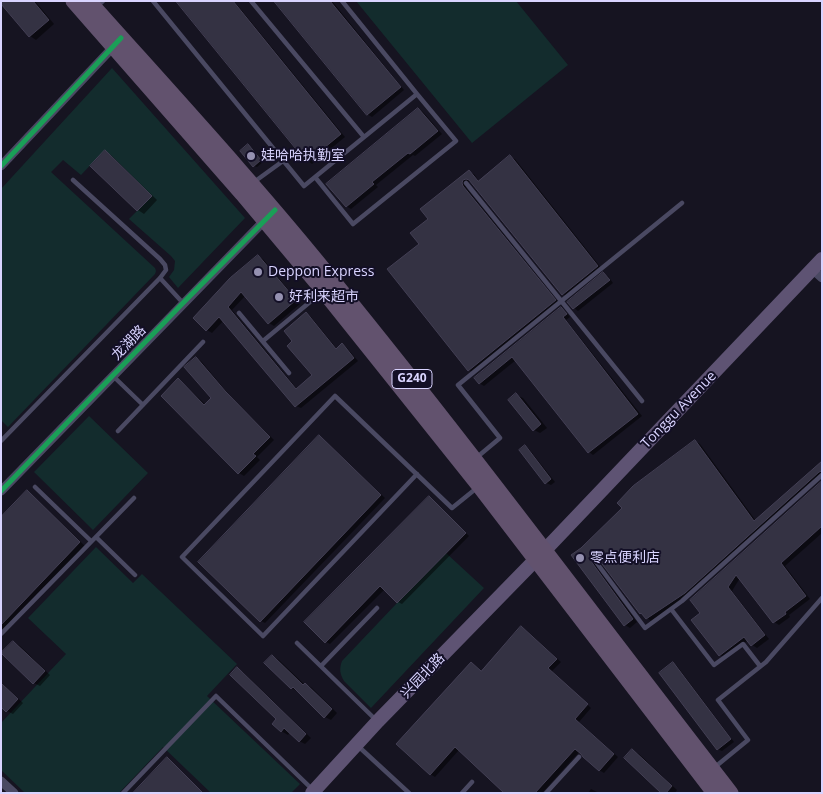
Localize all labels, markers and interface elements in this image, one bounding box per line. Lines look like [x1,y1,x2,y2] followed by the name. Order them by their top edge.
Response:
[261,148,345,164] place label: 娃哈哈执勤室
[245,150,257,162] marker: 娃哈哈执勤室
[268,264,374,280] place label: Deppon Express
[252,266,264,278] marker: Deppon Express
[289,289,359,305] place label: 好利来超市
[273,291,285,303] marker: 好利来超市
[108,322,150,364] street label: 龙湖路
[638,368,720,452] street label: Tonggu Avenue
[392,369,432,388] road number: G240
[590,550,660,566] place label: 零点便利店
[574,552,586,564] marker: 零点便利店
[398,650,448,702] street label: 兴园北路

